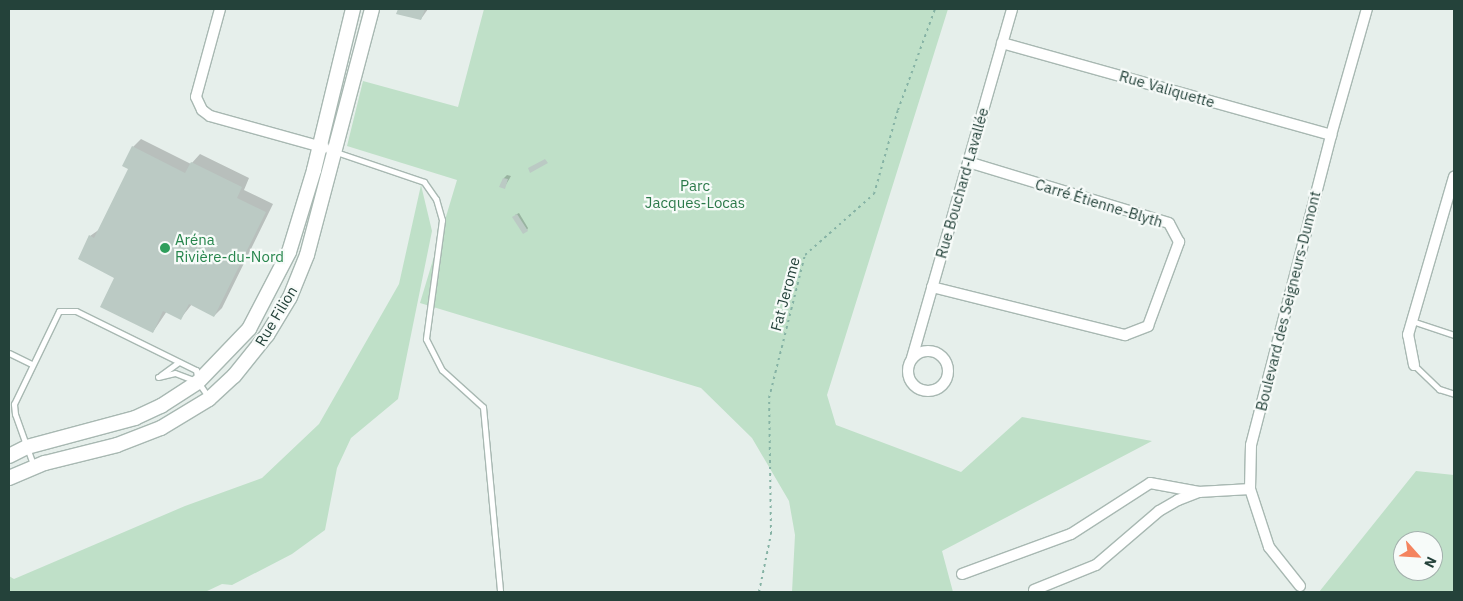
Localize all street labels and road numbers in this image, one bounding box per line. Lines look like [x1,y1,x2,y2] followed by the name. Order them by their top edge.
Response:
[1117,67,1217,111] street label: Rue Valiquette
[932,106,992,260] street label: Rue Bouchard-Lavallée
[1033,175,1165,231] street label: Carré Étienne-Blyth
[1252,189,1324,413] street label: Boulevard des Seigneurs-Dumont
[767,255,803,333] street label: Fat Jerome
[251,283,301,349] street label: Rue Filion

